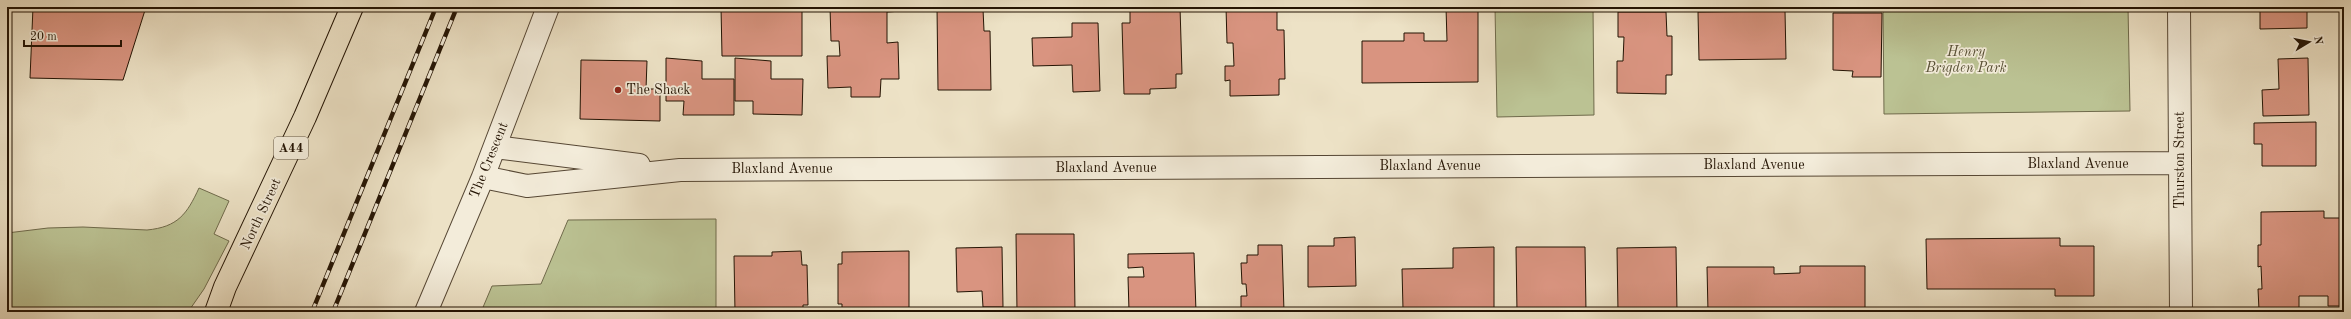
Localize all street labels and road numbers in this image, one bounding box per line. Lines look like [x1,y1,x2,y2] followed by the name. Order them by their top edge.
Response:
[2173,111,2187,209] street label: Thurston Street
[467,120,511,200] street label: The Crescent
[274,137,308,159] road number: A44
[2027,157,2129,171] street label: Blaxland Avenue
[1703,158,1805,172] street label: Blaxland Avenue
[1379,159,1481,173] street label: Blaxland Avenue
[1055,161,1157,175] street label: Blaxland Avenue
[731,162,833,176] street label: Blaxland Avenue
[238,176,284,252] street label: North Street

